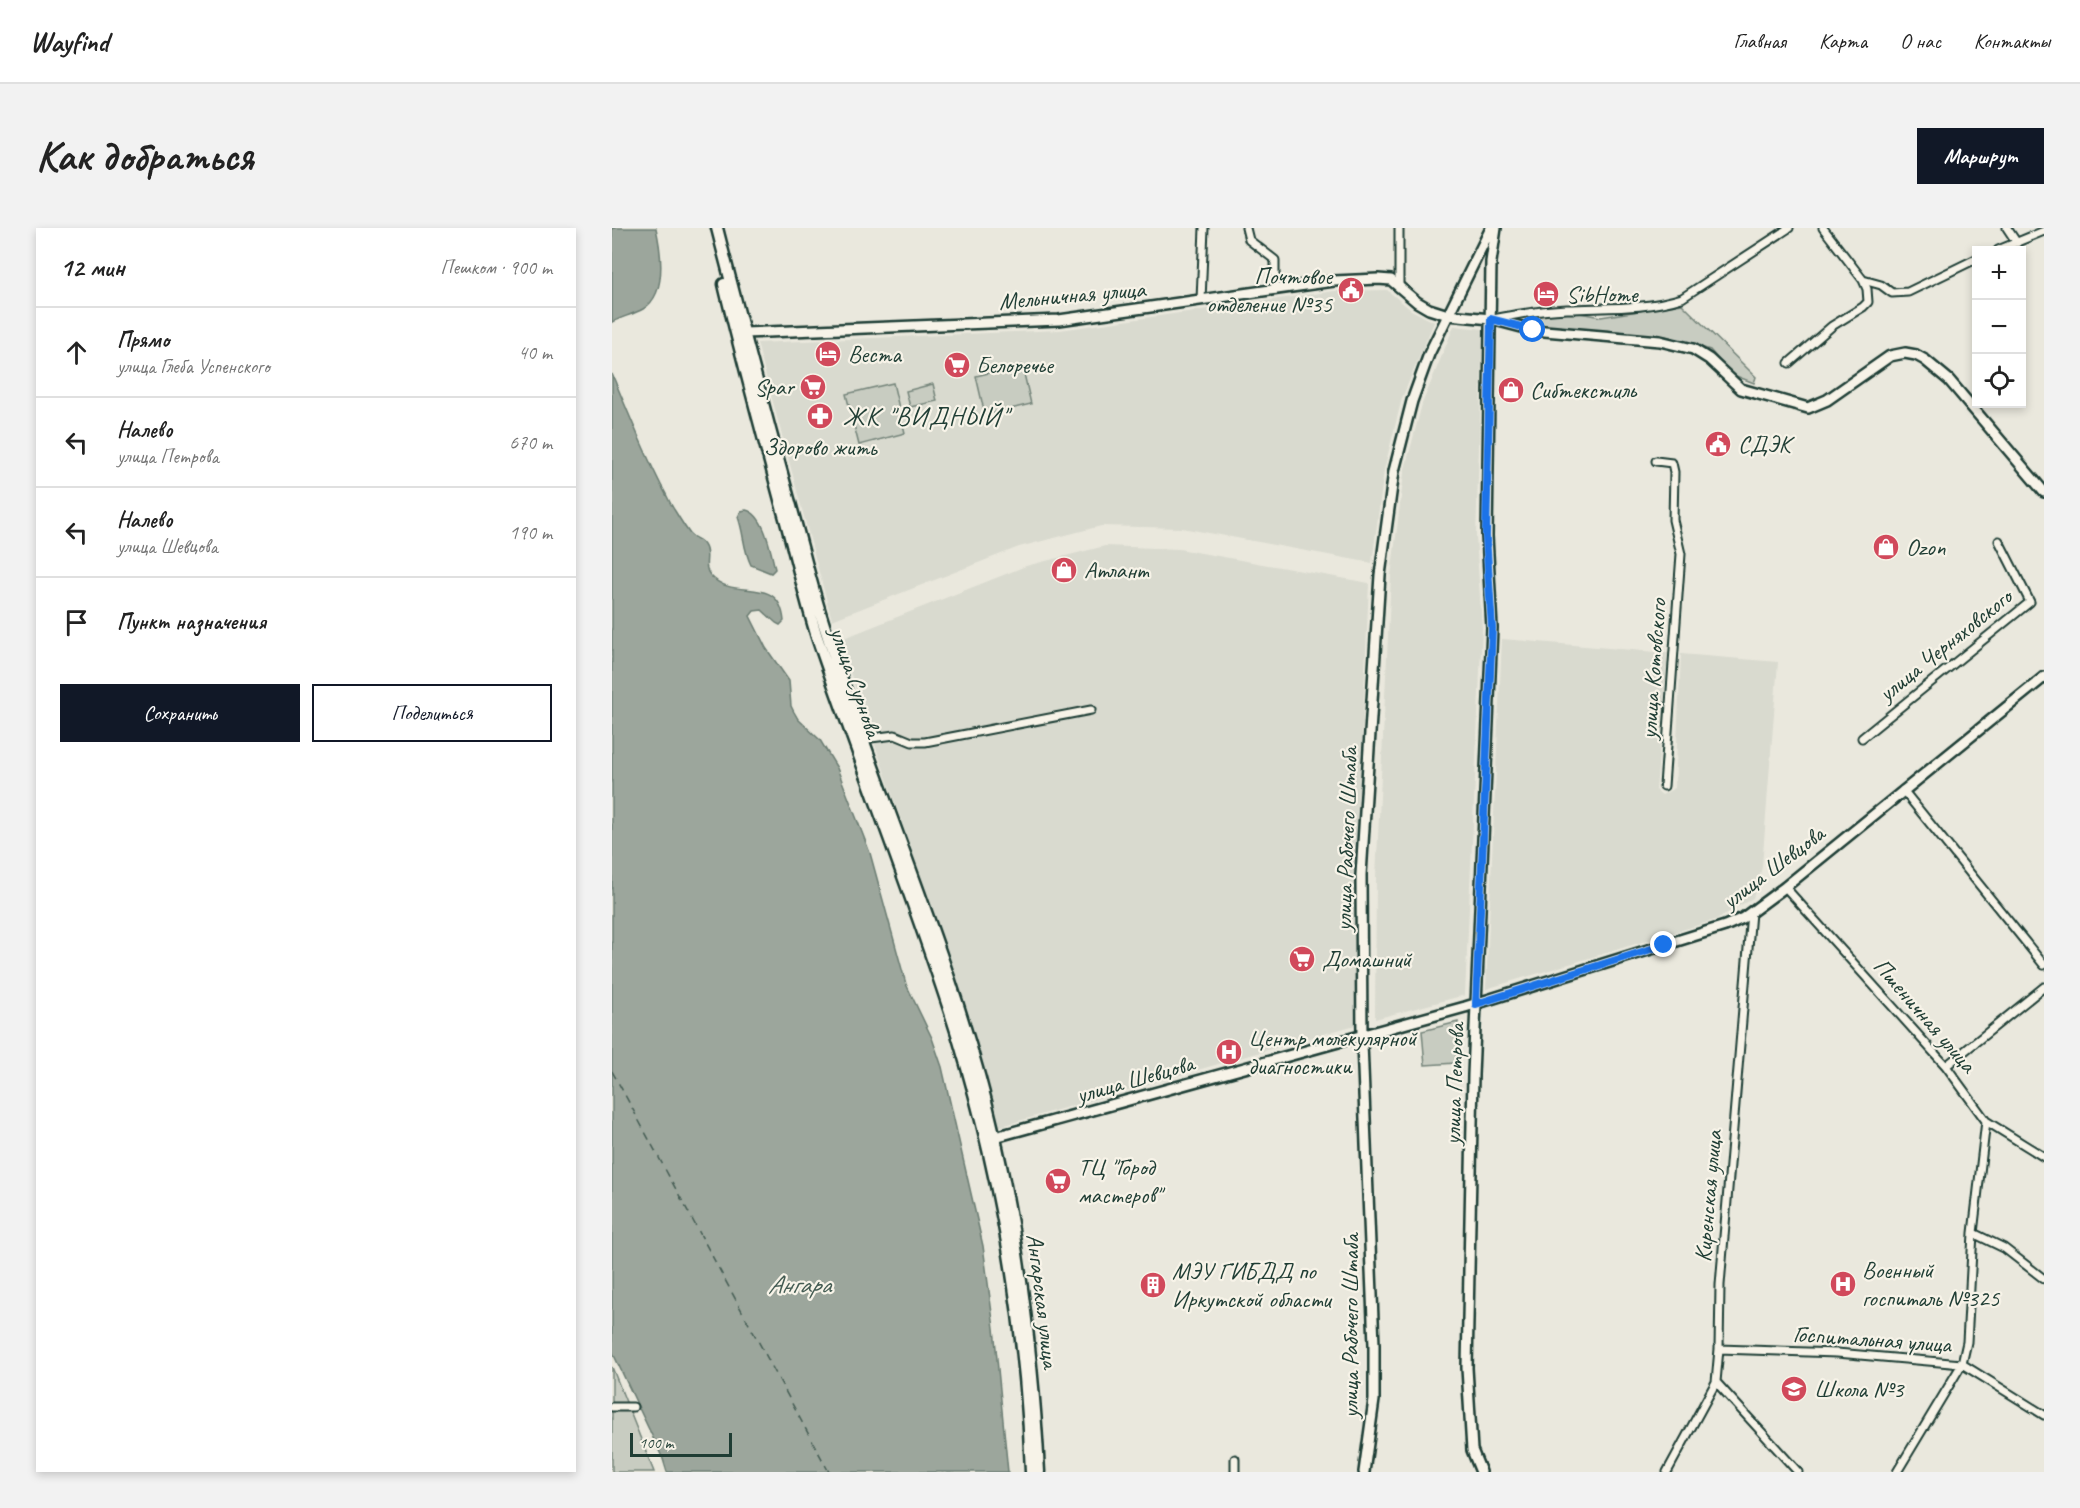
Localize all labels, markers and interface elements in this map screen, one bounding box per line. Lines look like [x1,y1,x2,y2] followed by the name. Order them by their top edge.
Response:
[30,24,109,59] text: Wayfind
[1733,28,1786,54] text: Главная
[1819,28,1867,54] text: Карта
[1900,28,1941,54] text: О нас
[1974,28,2050,54] text: Контакты
[1917,128,2044,184] button: Маршрут
[36,130,253,183] text: Как добраться
[1972,246,2026,408] map controls
[1972,246,2026,300] button: +
[60,251,125,284] text: 12 мин
[440,255,552,280] text: Пешком · 900 m
[1207,261,1334,319] place label: Почтовое отделение №35
[997,274,1148,316] street label: Мельничная улица
[1336,275,1366,305] public building icon: Почтовое отделение №35
[1531,279,1561,309] hotel icon: SibHome
[1566,279,1640,309] place label: SibHome
[1972,300,2026,354] button: −
[1519,316,1545,342] route start
[117,326,169,354] text: Прямо
[60,336,93,369] icon: ahead
[813,339,843,369] hotel icon: Веста
[848,339,902,369] place label: Веста
[518,340,552,365] text: 40 m
[942,350,972,380] supermarket icon: Белоречье
[976,350,1055,380] place label: Белоречье
[117,354,270,379] text: улица Глеба Успенского
[1972,354,2026,408] button: locate
[754,372,796,402] place label: Spar
[798,372,828,402] supermarket icon: Spar
[1496,375,1526,405] shop icon: Сибтекстиль
[1530,375,1638,405] place label: Сибтекстиль
[843,400,1013,433] district label: ЖК "ВИДНЫЙ"
[805,401,835,431] pharmacy icon: Здорово жить
[117,416,173,444] text: Налево
[60,426,93,459] icon: left
[1703,429,1733,459] public building icon: СДЭК
[1738,429,1796,459] place label: СДЭК
[509,430,552,455] text: 670 m
[764,432,878,462] place label: Здорово жить
[117,444,219,469] text: улица Петрова
[117,506,173,534] text: Налево
[60,516,93,549] icon: left
[509,520,552,545] text: 190 m
[1871,532,1901,562] shop icon: Ozon
[1906,532,1946,562] place label: Ozon
[117,534,218,559] text: улица Шевцова
[1049,555,1079,585] shop icon: Атлант
[1084,555,1150,585] place label: Атлант
[1871,580,2020,709] street label: улица Черняховского
[1633,596,1673,742] street label: улица Котовского
[60,606,93,639] icon: arrive
[117,608,266,636] text: Пункт назначения
[822,621,890,743] street label: улица Сурнова
[60,684,300,742] button: Сохранить
[312,684,552,742] button: Поделиться
[1328,744,1364,934] street label: улица Рабочего Штаба
[1714,817,1832,917] street label: улица Шевцова
[1650,931,1676,957] route end
[1287,944,1317,974] supermarket icon: Домашний
[1322,944,1413,974] place label: Домашний
[1867,951,1984,1080] street label: Пшеничная улица
[1437,1020,1471,1147] street label: улица Петрова
[1248,1023,1418,1081] place label: Центр молекулярной диагностики
[1214,1037,1244,1067] hospital icon: Центр молекулярной диагностики
[1071,1047,1199,1111] street label: улица Шевцова
[1687,1127,1729,1263] street label: Киренская улица
[1078,1152,1166,1210] place label: ТЦ "Город мастеров"
[1043,1166,1073,1196] supermarket icon: ТЦ "Город мастеров"
[1020,1232,1066,1372] street label: Ангарская улица
[1335,1232,1365,1420] street label: улица Рабочего Штаба
[1862,1255,2001,1313] place label: Военный госпиталь №325
[1172,1256,1333,1314] place label: МЭУ ГИБДД по Иркутской области
[768,1268,833,1301] water label: Ангара
[1828,1269,1858,1299] hospital icon: Военный госпиталь №325
[1138,1270,1168,1300] building icon: МЭУ ГИБДД по Иркутской области
[1792,1319,1953,1360] street label: Госпитальная улица
[1779,1374,1809,1404] school or university icon: Школа №3
[1814,1374,1906,1404] place label: Школа №3
[630,1430,732,1458] scale bar
[639,1433,673,1453] text: 100 m

